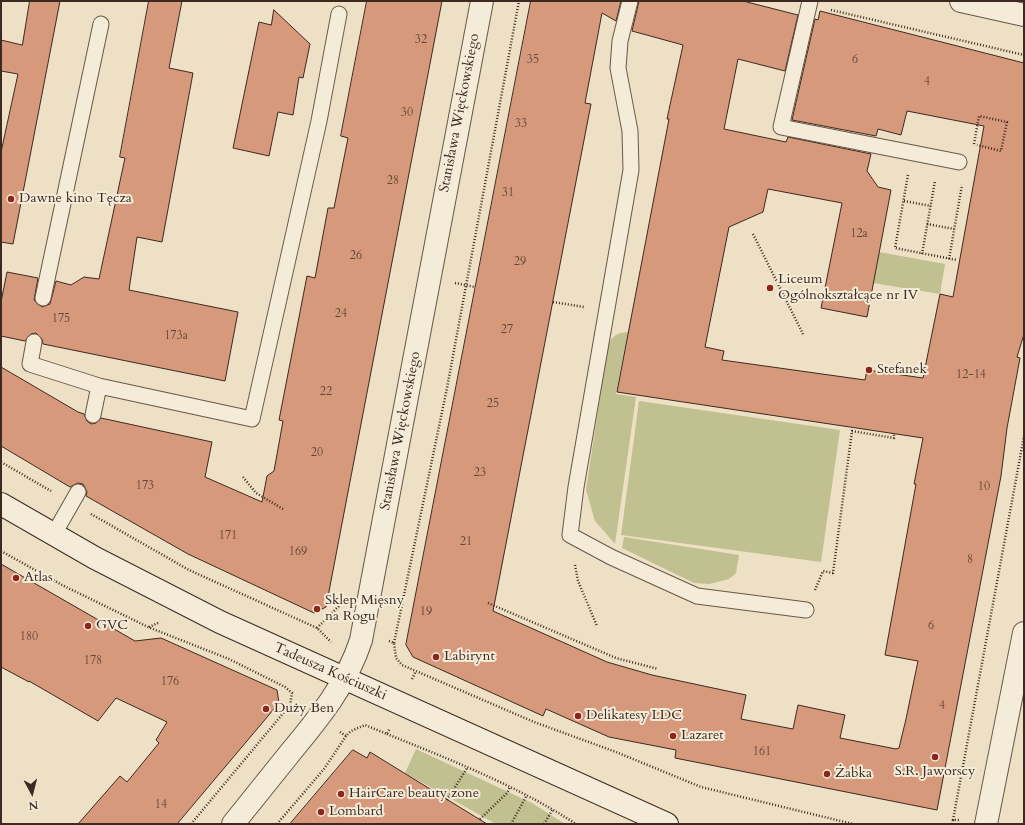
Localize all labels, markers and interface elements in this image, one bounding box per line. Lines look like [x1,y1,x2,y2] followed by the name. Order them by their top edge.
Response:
[436,32,484,194] street label: Stanisława Więckowskiego
[415,33,427,47] house number: 32
[527,53,539,67] house number: 35
[852,53,858,67] house number: 6
[924,75,930,89] house number: 4
[401,106,413,120] house number: 30
[515,117,527,131] house number: 33
[387,174,399,188] house number: 28
[502,186,514,200] house number: 31
[19,191,132,207] place label: Dawne kino Tęcza
[6,194,16,204] marker: Dawne kino Tęcza
[850,227,868,241] house number: 12a
[350,249,362,263] house number: 26
[514,255,526,269] house number: 29
[778,272,918,304] place label: Liceum Ogólnokształcące nr IV
[765,283,775,293] marker: Liceum Ogólnokształcące nr IV
[335,307,347,321] house number: 24
[52,312,70,326] house number: 175
[501,323,513,337] house number: 27
[164,329,188,343] house number: 173a
[377,350,425,512] street label: Stanisława Więckowskiego
[877,362,927,378] place label: Stefanek
[864,365,874,375] marker: Stefanek
[956,368,986,382] house number: 12-14
[320,385,332,399] house number: 22
[487,397,499,411] house number: 25
[311,446,323,460] house number: 20
[474,466,486,480] house number: 23
[136,479,154,493] house number: 173
[978,480,990,494] house number: 10
[219,529,237,543] house number: 171
[460,535,472,549] house number: 21
[289,545,307,559] house number: 169
[967,553,973,567] house number: 8
[24,570,53,586] place label: Atlas
[11,573,21,583] marker: Atlas
[325,593,404,626] place label: Sklep Mięsny na Rogu
[312,604,322,614] marker: Sklep Mięsny na Rogu
[420,605,432,619] house number: 19
[96,618,128,634] place label: GVC
[928,619,934,633] house number: 6
[83,621,93,631] marker: GVC
[20,630,38,644] house number: 180
[271,640,389,704] street label: Tadeusza Kościuszki
[444,649,495,665] place label: Labirynt
[431,652,441,662] marker: Labirynt
[84,654,102,668] house number: 178
[161,675,179,689] house number: 176
[939,699,945,713] house number: 4
[274,701,334,717] place label: Duży Ben
[261,704,271,714] marker: Duży Ben
[586,708,682,724] place label: Delikatesy LDC
[573,711,583,721] marker: Delikatesy LDC
[681,728,724,744] place label: Lazaret
[668,731,678,741] marker: Lazaret
[753,745,771,759] house number: 161
[930,752,940,762] marker: S.R. Jaworscy
[895,764,975,780] place label: S.R. Jaworscy
[835,766,872,782] place label: Żabka
[822,769,832,779] marker: Żabka
[12,773,52,813] north arrow
[349,786,479,802] place label: HairCare beauty zone
[336,789,346,799] marker: HairCare beauty zone
[28,797,39,813] text: N
[155,798,167,812] house number: 14
[329,804,383,820] place label: Lombard
[316,807,326,817] marker: Lombard

